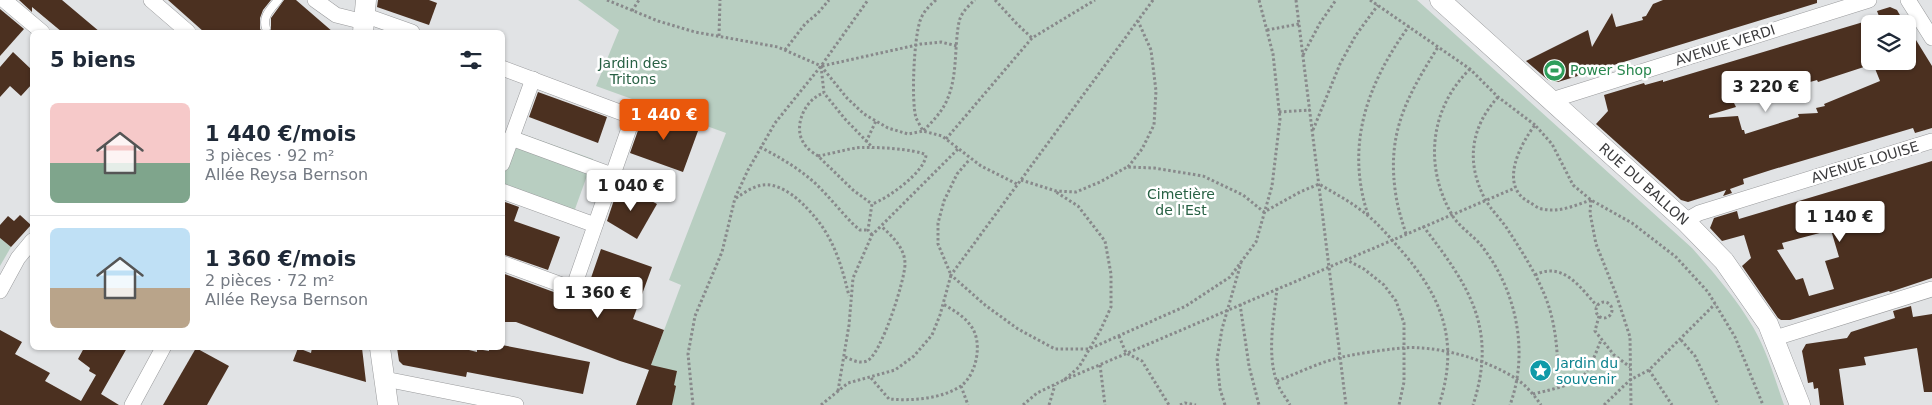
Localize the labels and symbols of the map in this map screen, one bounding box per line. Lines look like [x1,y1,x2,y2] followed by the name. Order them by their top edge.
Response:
[1673,21,1777,69] street label: AVENUE VERDI
[597,55,668,87] park label: Jardin des Tritons
[1542,58,1566,82] sports icon: Power Shop
[1570,62,1652,78] place label: Power Shop
[1720,70,1812,113] pin: 3 220 €
[618,98,710,141] pin: 1 440 €
[1809,138,1921,186] street label: AVENUE LOUISE
[1596,140,1692,228] street label: RUE DU BALLON
[585,170,677,212] pin: 1 040 €
[1147,186,1215,218] park label: Cimetière de l'Est
[1794,200,1886,243] pin: 1 140 €
[552,276,644,319] pin: 1 360 €
[1555,355,1618,387] place label: Jardin du souvenir
[1528,359,1552,383] place icon: Jardin du souvenir

